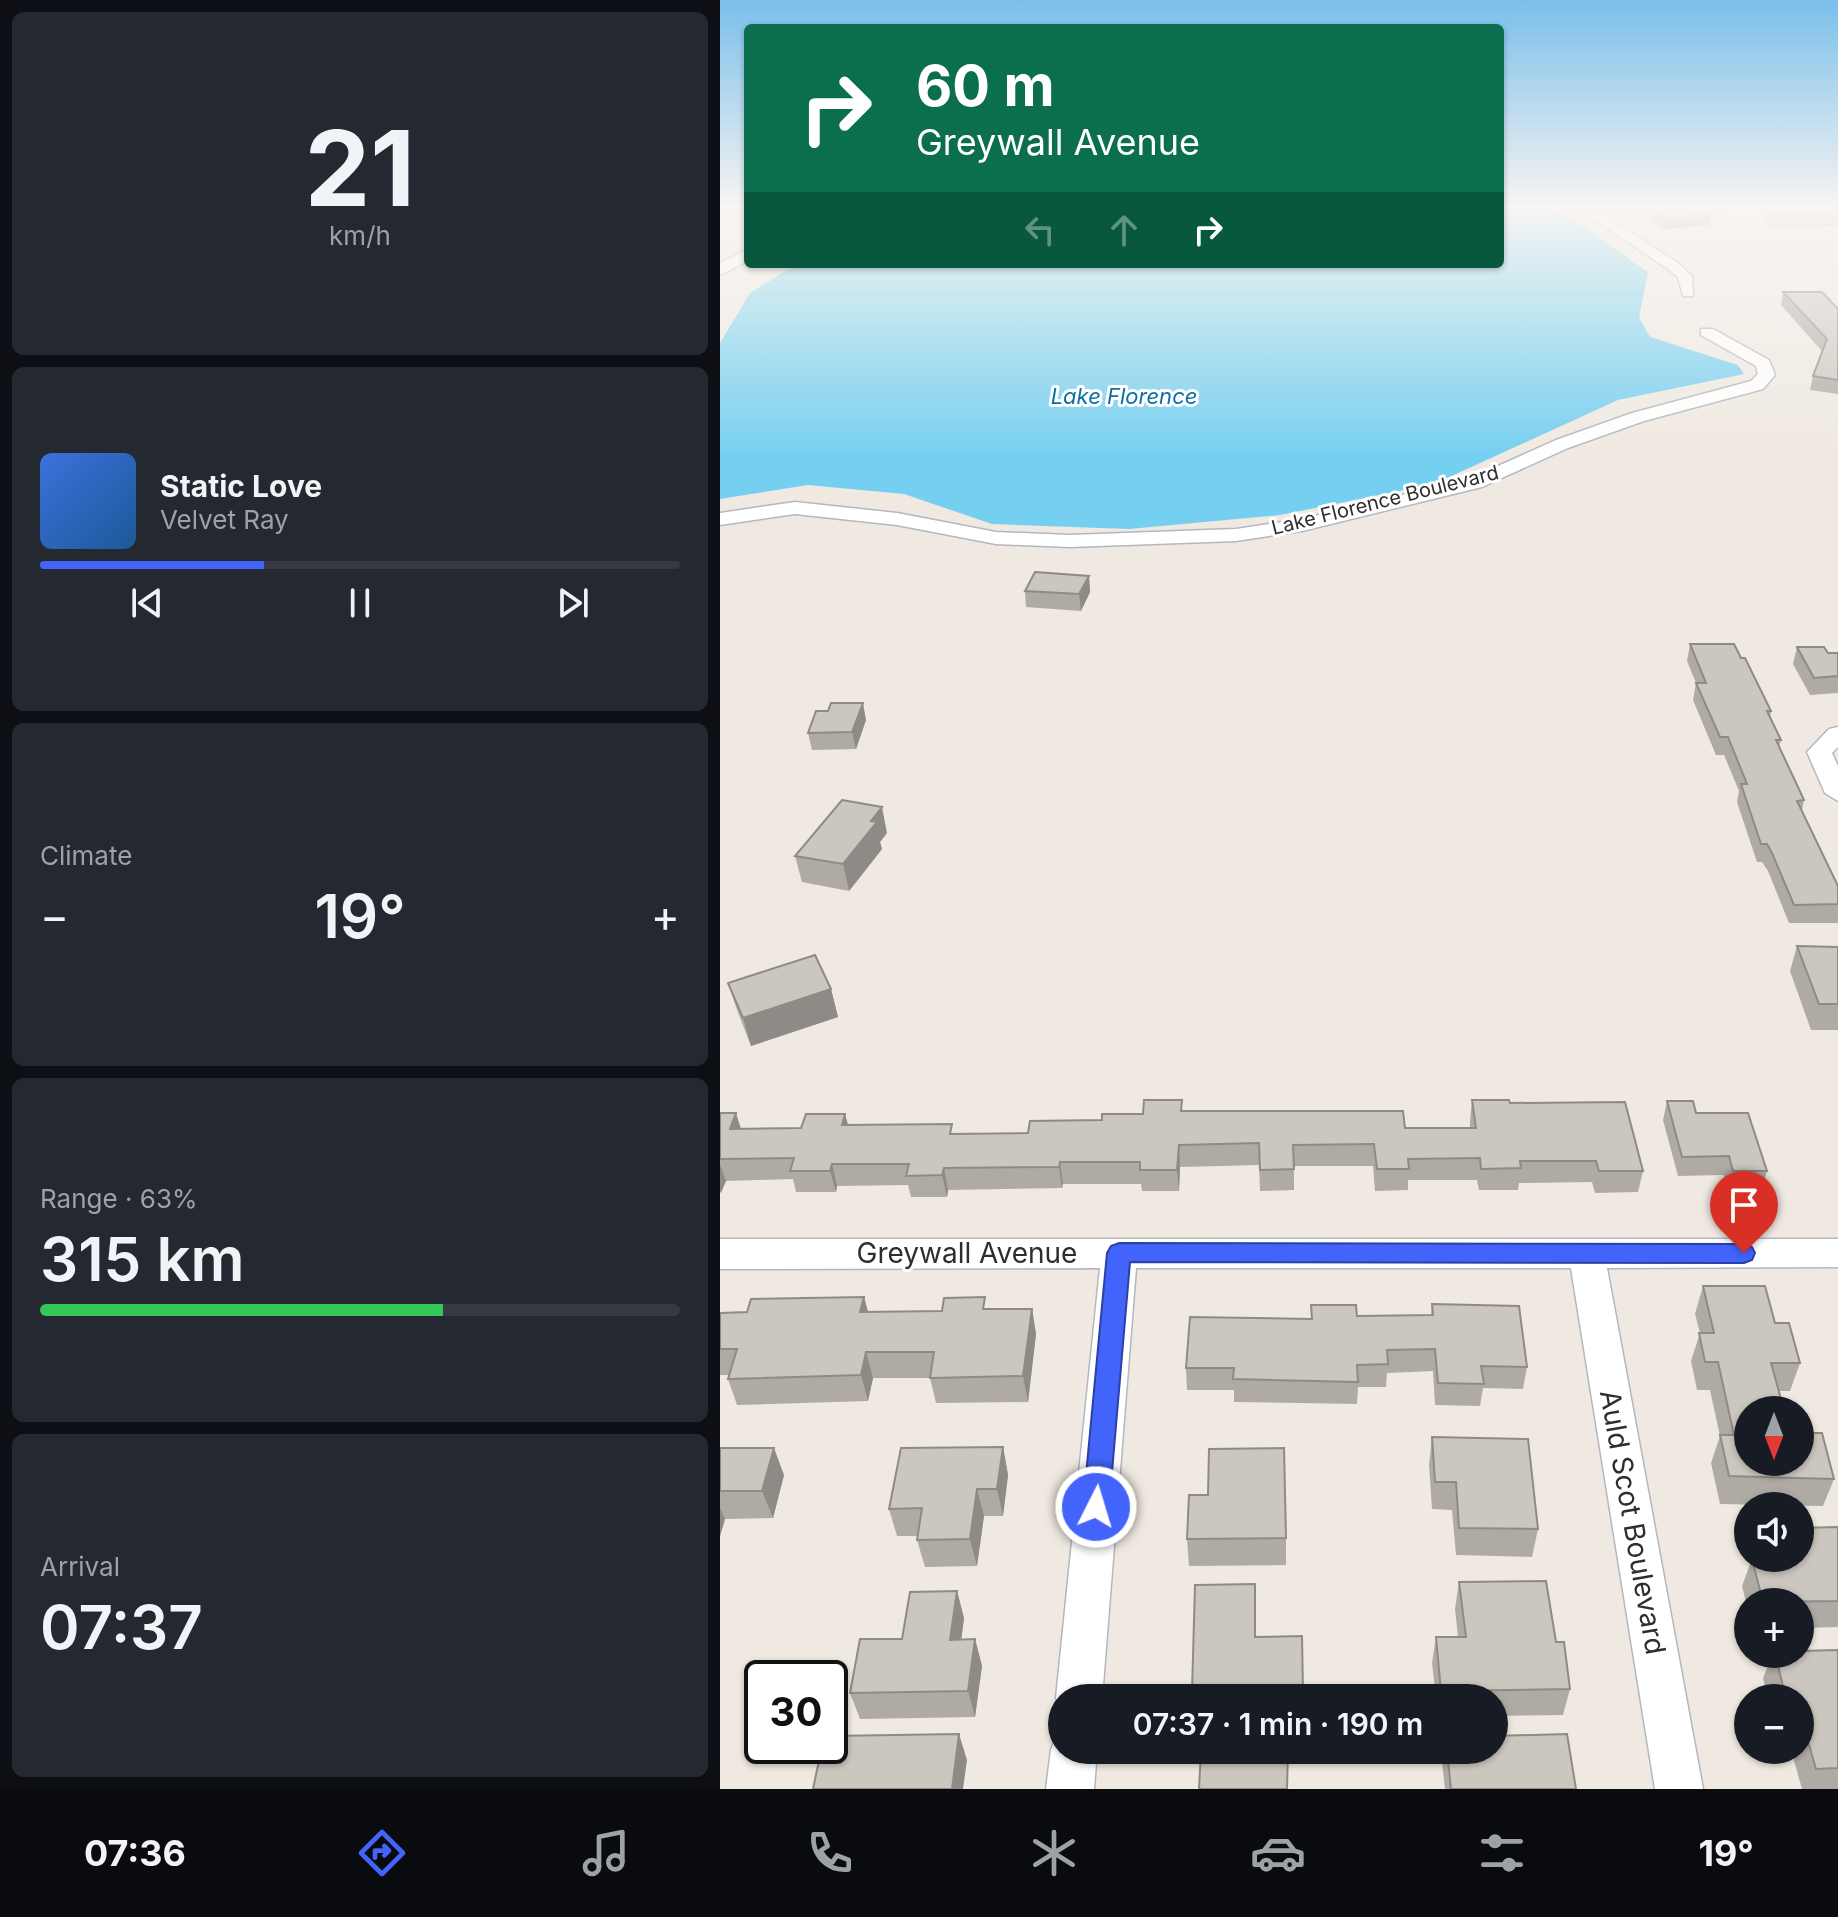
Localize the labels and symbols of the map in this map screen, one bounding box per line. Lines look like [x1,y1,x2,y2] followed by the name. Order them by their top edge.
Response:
[1051,383,1197,409] water label: Lake Florence
[1269,460,1501,540] street label: Lake Florence Boulevard
[1710,1171,1778,1253] pin
[857,1236,1077,1270] street label: Greywall Avenue
[1593,1387,1673,1657] street label: Auld Scot Boulevard
[1734,1396,1814,1476] north arrow
[1054,1465,1138,1549] position arrow
[744,1660,848,1764] speed limit sign: 30

